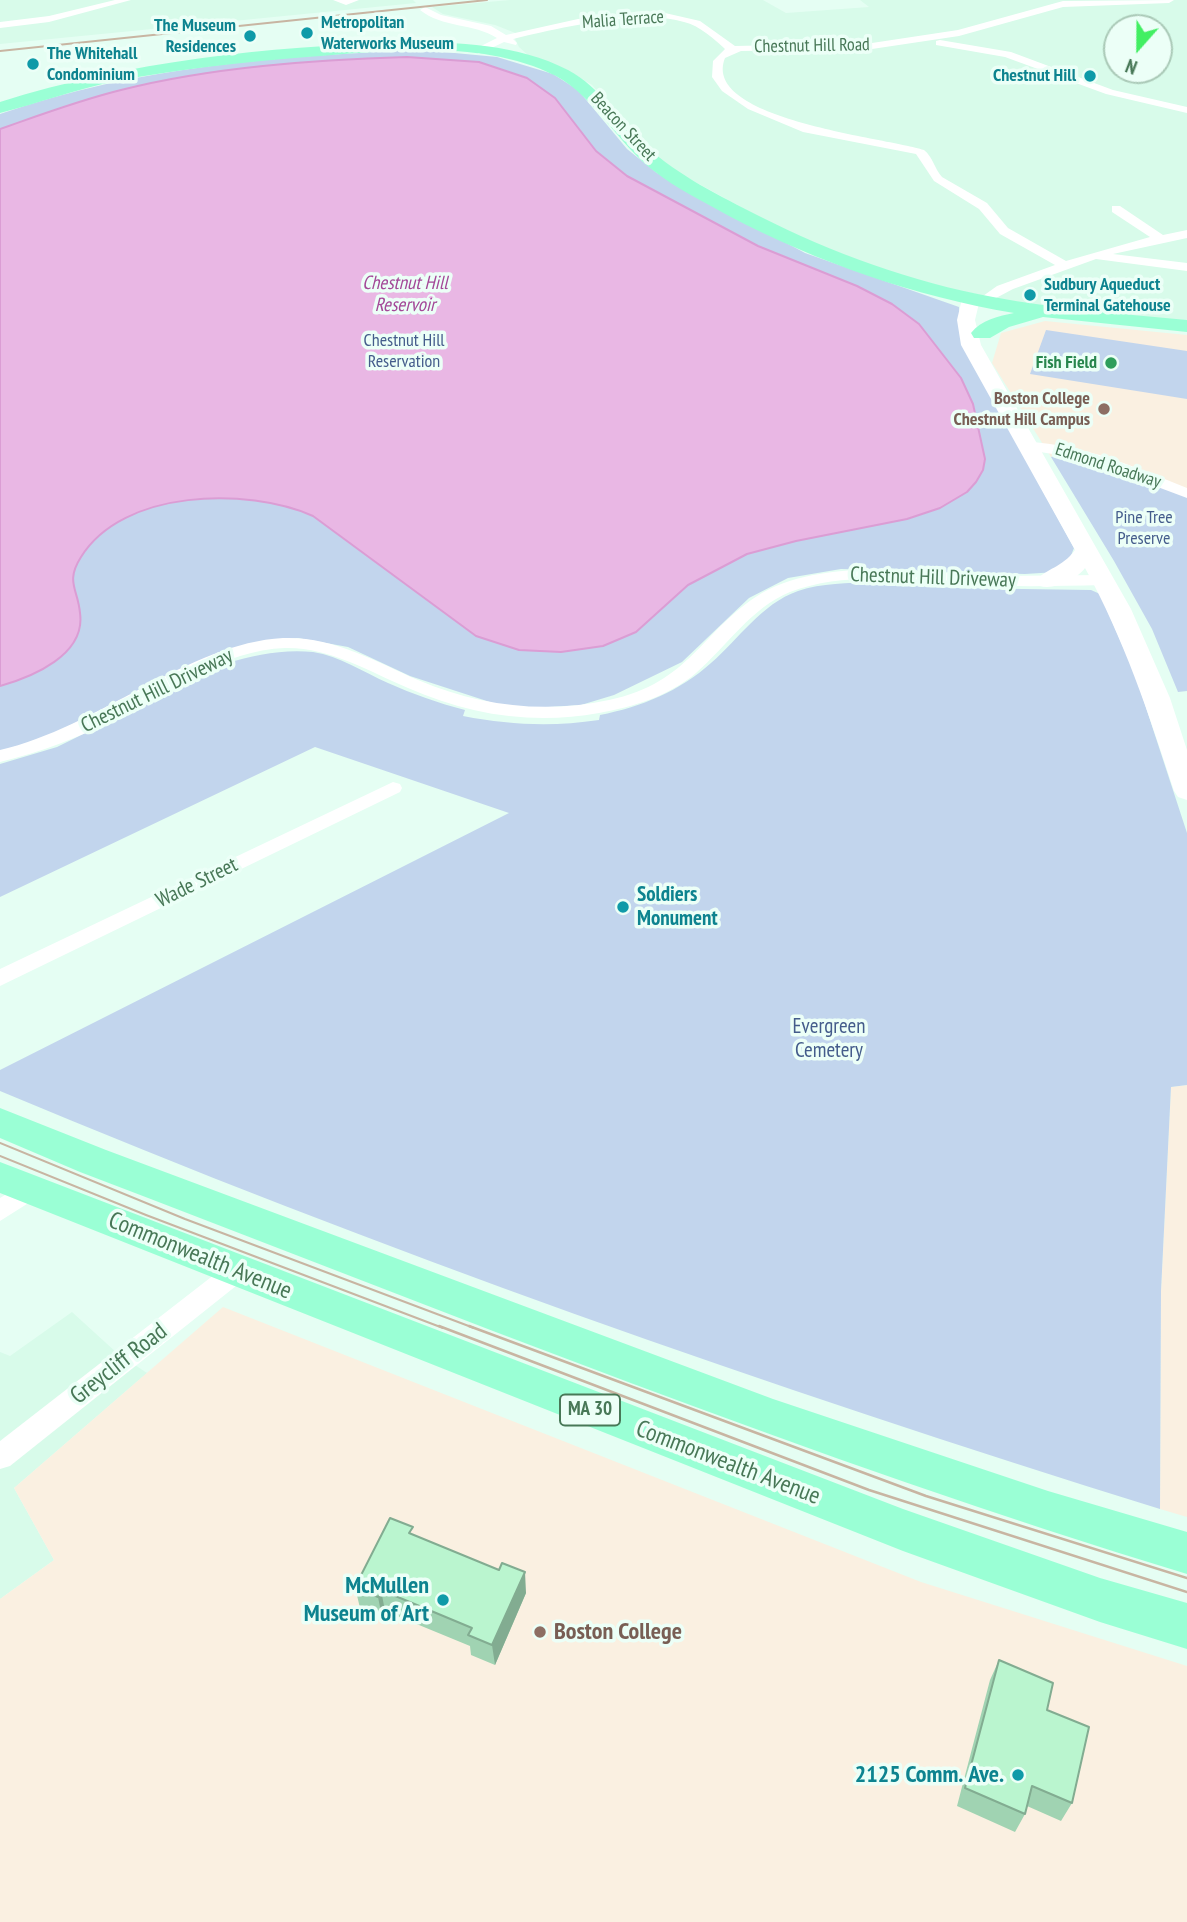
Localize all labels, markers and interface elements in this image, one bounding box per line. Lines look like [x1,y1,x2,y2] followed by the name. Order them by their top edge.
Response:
[581,6,665,34] street label: Malia Terrace
[321,12,454,54] place label: Metropolitan Waterworks Museum
[1103,14,1173,84] north arrow
[154,15,236,58] place label: The Museum Residences
[299,25,315,41] marker: Metropolitan Waterworks Museum
[242,28,258,44] marker: The Museum Residences
[754,34,870,58] street label: Chestnut Hill Road
[47,43,137,86] place label: The Whitehall Condominium
[1122,54,1140,80] text: N
[25,56,41,72] marker: The Whitehall Condominium
[993,65,1076,87] place label: Chestnut Hill
[1082,68,1098,84] marker: Chestnut Hill
[586,88,660,166] street label: Beacon Street
[362,273,448,317] water label: Chestnut Hill Reservoir
[1044,274,1171,316] place label: Sudbury Aqueduct Terminal Gatehouse
[1022,287,1038,303] marker: Sudbury Aqueduct Terminal Gatehouse
[363,330,445,372] park label: Chestnut Hill Reservation
[1036,352,1097,374] place label: Fish Field
[1103,355,1119,371] marker: Fish Field
[954,388,1090,430] place label: Boston College Chestnut Hill Campus
[1096,401,1112,417] marker: Boston College Chestnut Hill Campus
[1052,439,1164,493] street label: Edmond Roadway
[1115,507,1173,550] park label: Pine Tree Preserve
[850,563,1016,593] street label: Chestnut Hill Driveway
[77,643,237,739] street label: Chestnut Hill Driveway
[152,852,242,914] street label: Wade Street
[637,882,718,932] place label: Soldiers Monument
[615,899,631,915] marker: Soldiers Monument
[793,1014,865,1064] park label: Evergreen Cemetery
[104,1206,296,1306] street label: Commonwealth Avenue
[65,1317,173,1411] street label: Greycliff Road
[560,1394,620,1426] road number: MA 30
[632,1415,824,1511] street label: Commonwealth Avenue
[304,1572,429,1628] place label: McMullen Museum of Art
[435,1592,451,1608] marker: McMullen Museum of Art
[554,1618,682,1646] place label: Boston College
[532,1624,548,1640] marker: Boston College
[855,1761,1004,1789] place label: 2125 Comm. Ave.
[1010,1767,1026,1783] marker: 2125 Comm. Ave.

